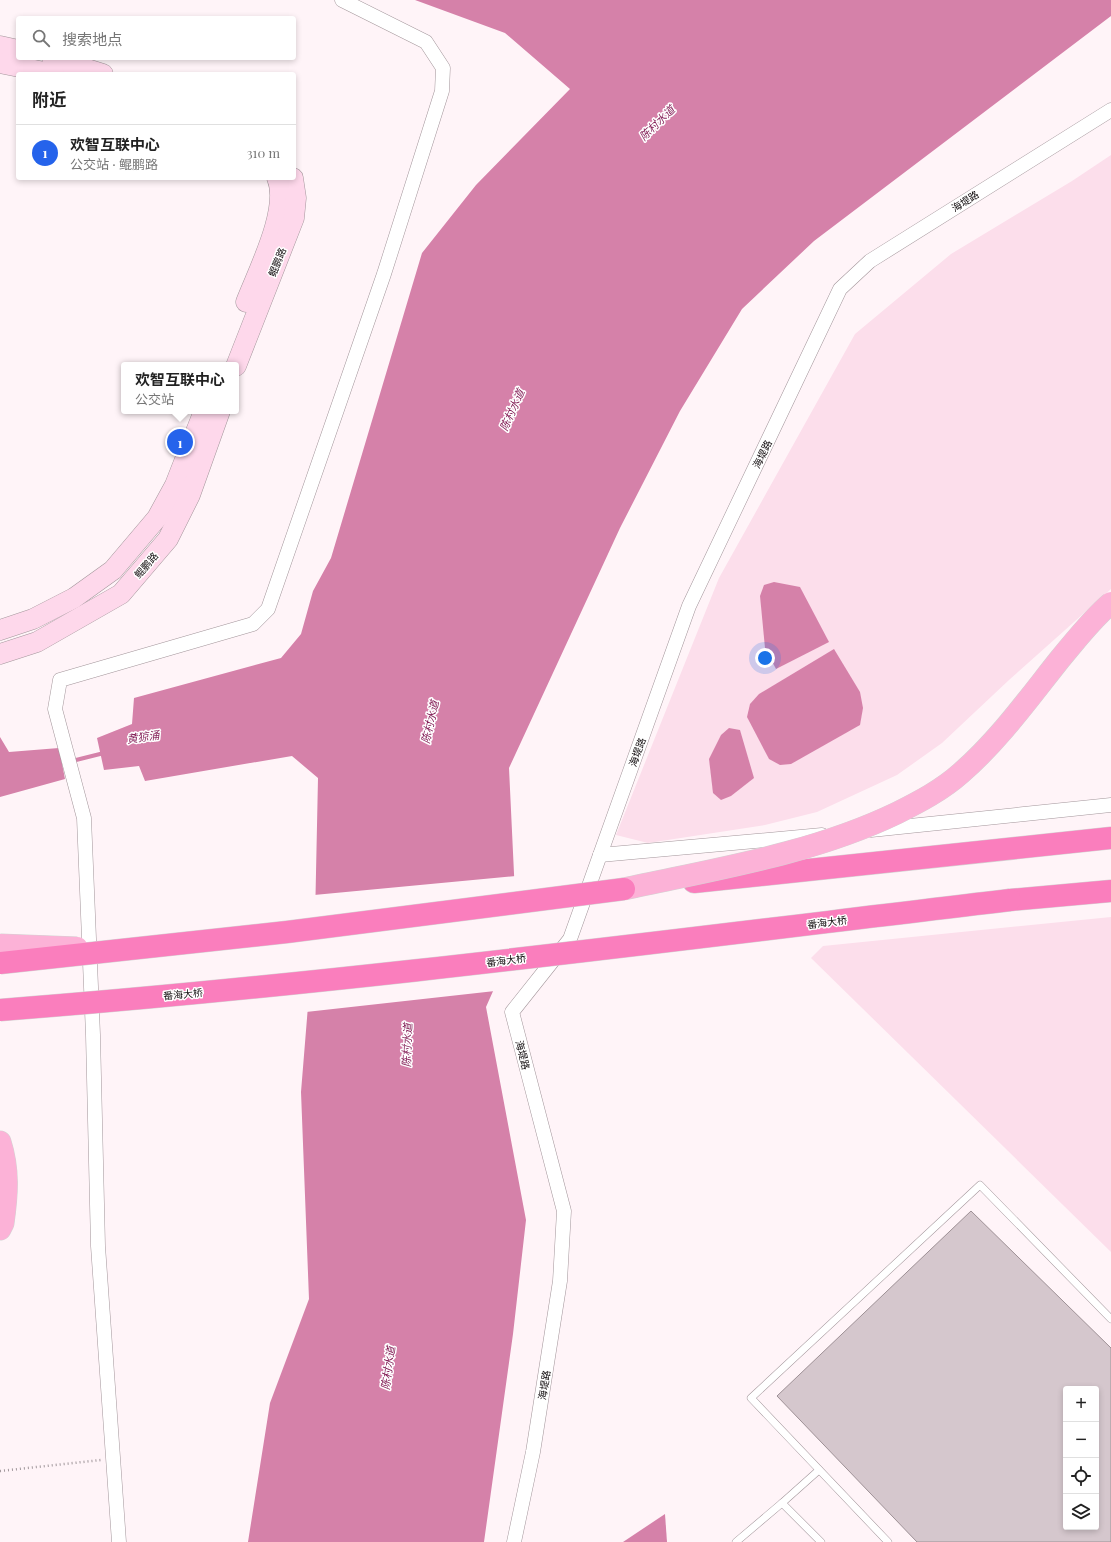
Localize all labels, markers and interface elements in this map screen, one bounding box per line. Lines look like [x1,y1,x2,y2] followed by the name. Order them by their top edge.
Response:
[16,16,296,60] search box
[30,27,52,49] icon: search
[62,29,122,49] text: 搜索地点
[32,88,66,110] text: 附近
[636,101,679,143] water label: 陈村水道
[70,134,160,154] text: 欢智互联中心
[43,144,47,161] text: 1
[247,144,280,161] text: 310 m
[70,155,158,172] text: 公交站 · 鲲鹏路
[949,187,981,215] street label: 海堤路
[265,245,289,279] street label: 鲲鹏路
[121,362,239,414] popup
[135,369,225,389] text: 欢智互联中心
[496,385,528,433] water label: 陈村水道
[135,390,174,407] text: 公交站
[167,427,193,457] pin: 1
[749,437,775,471] street label: 海堤路
[131,549,161,581] street label: 鲲鹏路
[755,648,775,668] your location
[417,697,442,745] water label: 陈村水道
[126,727,162,746] water label: 黄猄涌
[625,736,649,768] street label: 海堤路
[806,913,848,931] street label: 番海大桥
[485,951,527,969] street label: 番海大桥
[162,985,204,1003] street label: 番海大桥
[398,1021,415,1067] water label: 陈村水道
[513,1039,533,1071] street label: 海堤路
[377,1343,398,1391] water label: 陈村水道
[535,1369,553,1401] street label: 海堤路
[1063,1386,1099,1530] map controls
[1063,1386,1099,1422] button: +
[1063,1422,1099,1458] button: −
[1063,1458,1099,1494] button: locate
[1063,1494,1099,1530] button: layers

